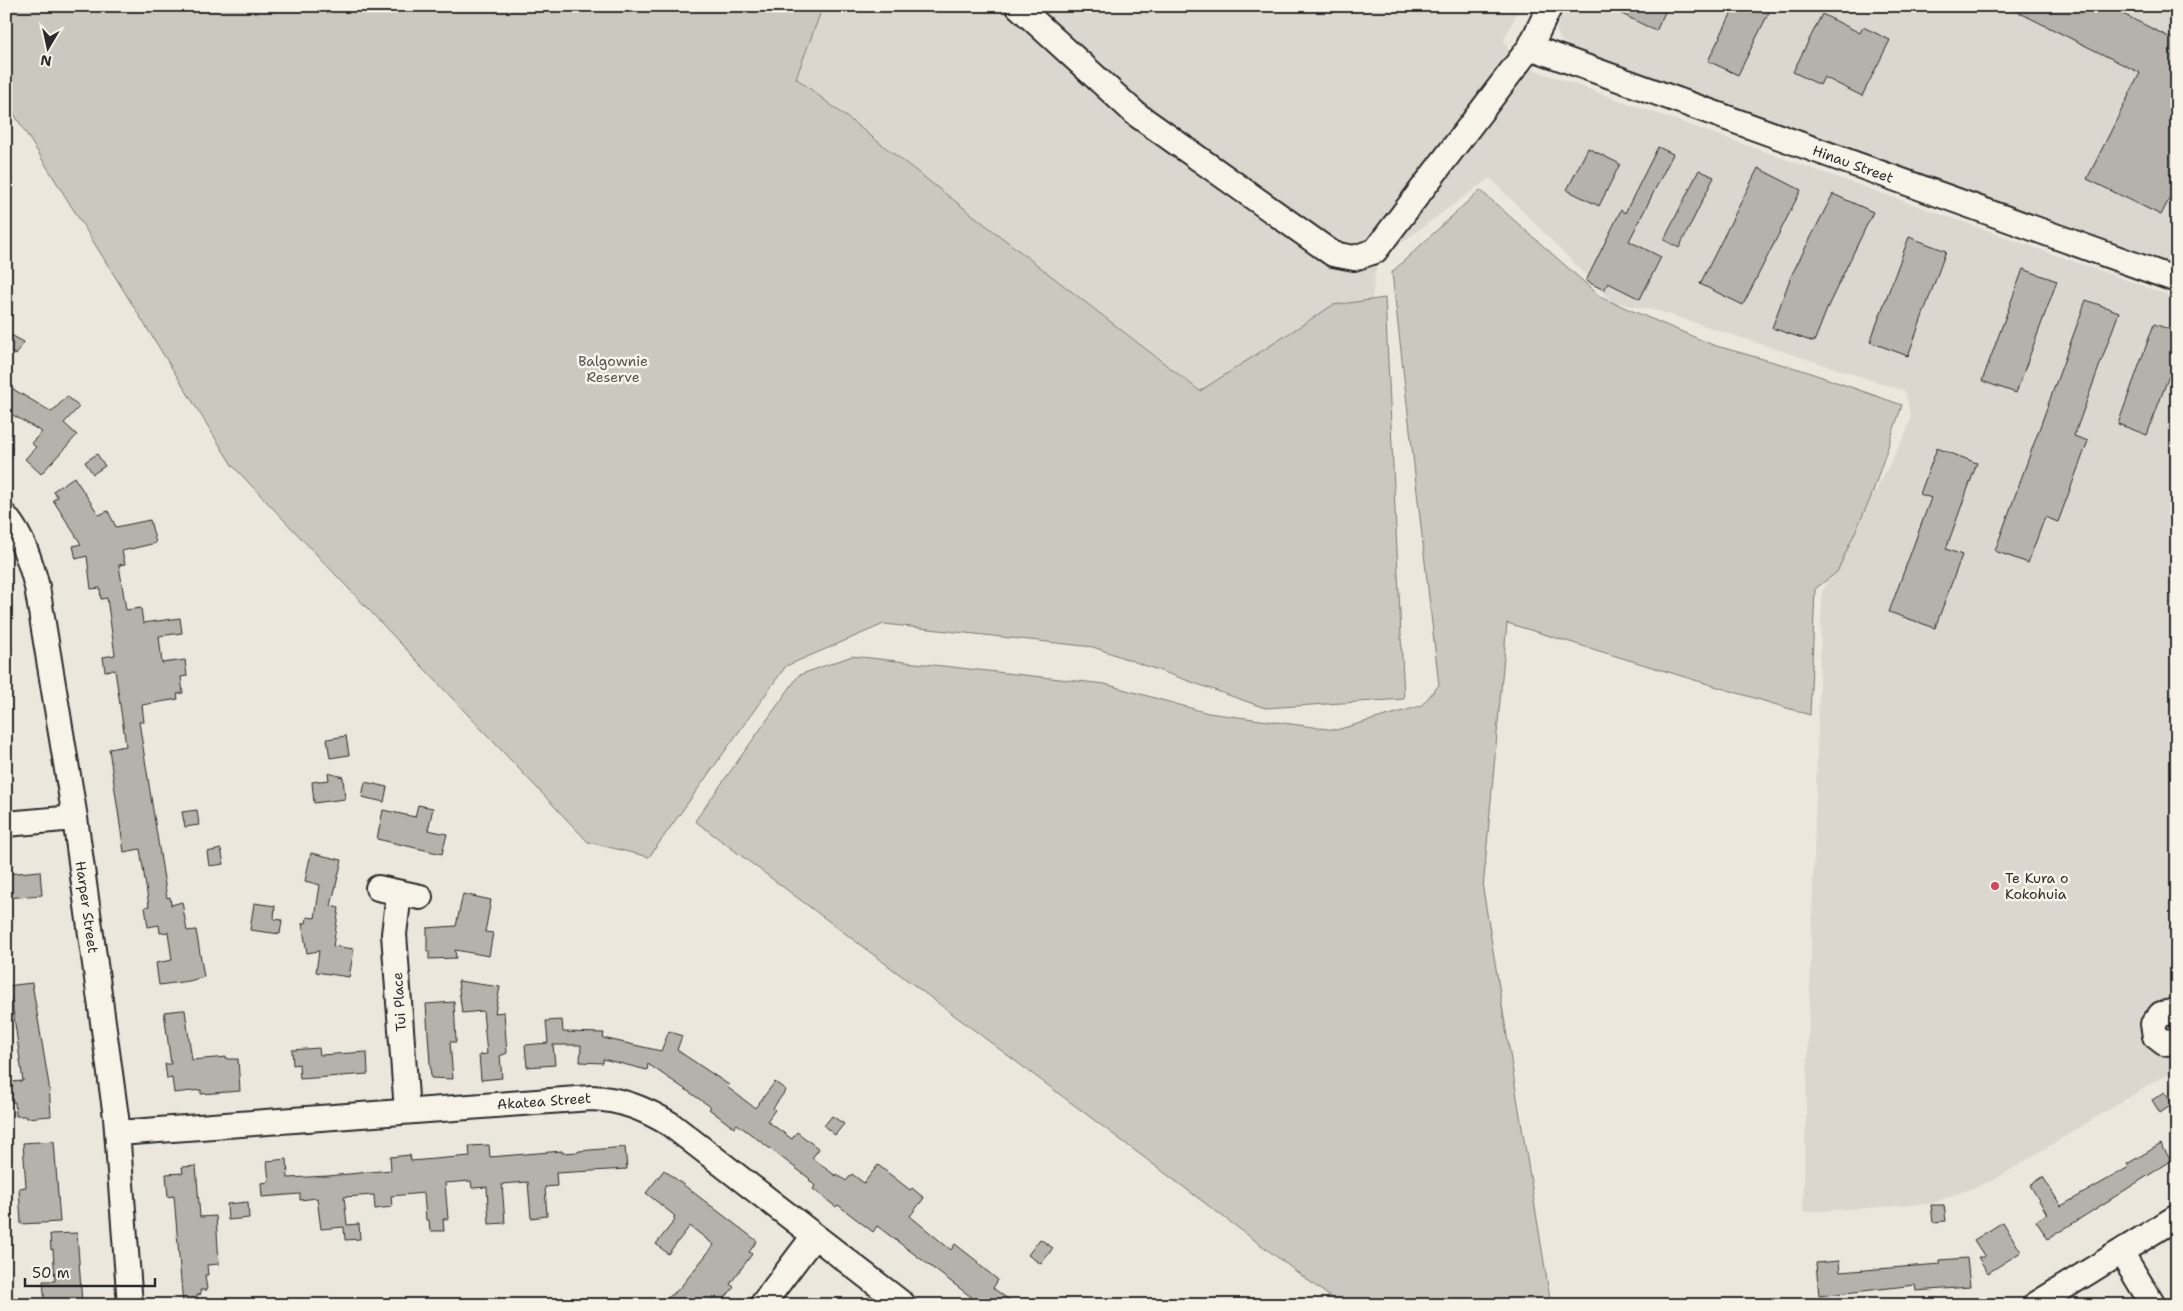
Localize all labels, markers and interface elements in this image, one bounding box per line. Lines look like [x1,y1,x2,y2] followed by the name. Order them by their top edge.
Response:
[22,22,72,72] north arrow
[39,51,53,71] text: N
[1810,141,1896,187] street label: Hinau Street
[578,352,648,386] park label: Balgownie Reserve
[72,860,102,954] street label: Harper Street
[2005,869,2069,903] place label: Te Kura o Kokohuia
[1989,880,2001,892] marker: Te Kura o Kokohuia
[388,972,410,1032] street label: Tui Place
[496,1089,592,1113] street label: Akatea Street
[25,1256,155,1288] scale bar
[32,1263,70,1283] text: 50 m

